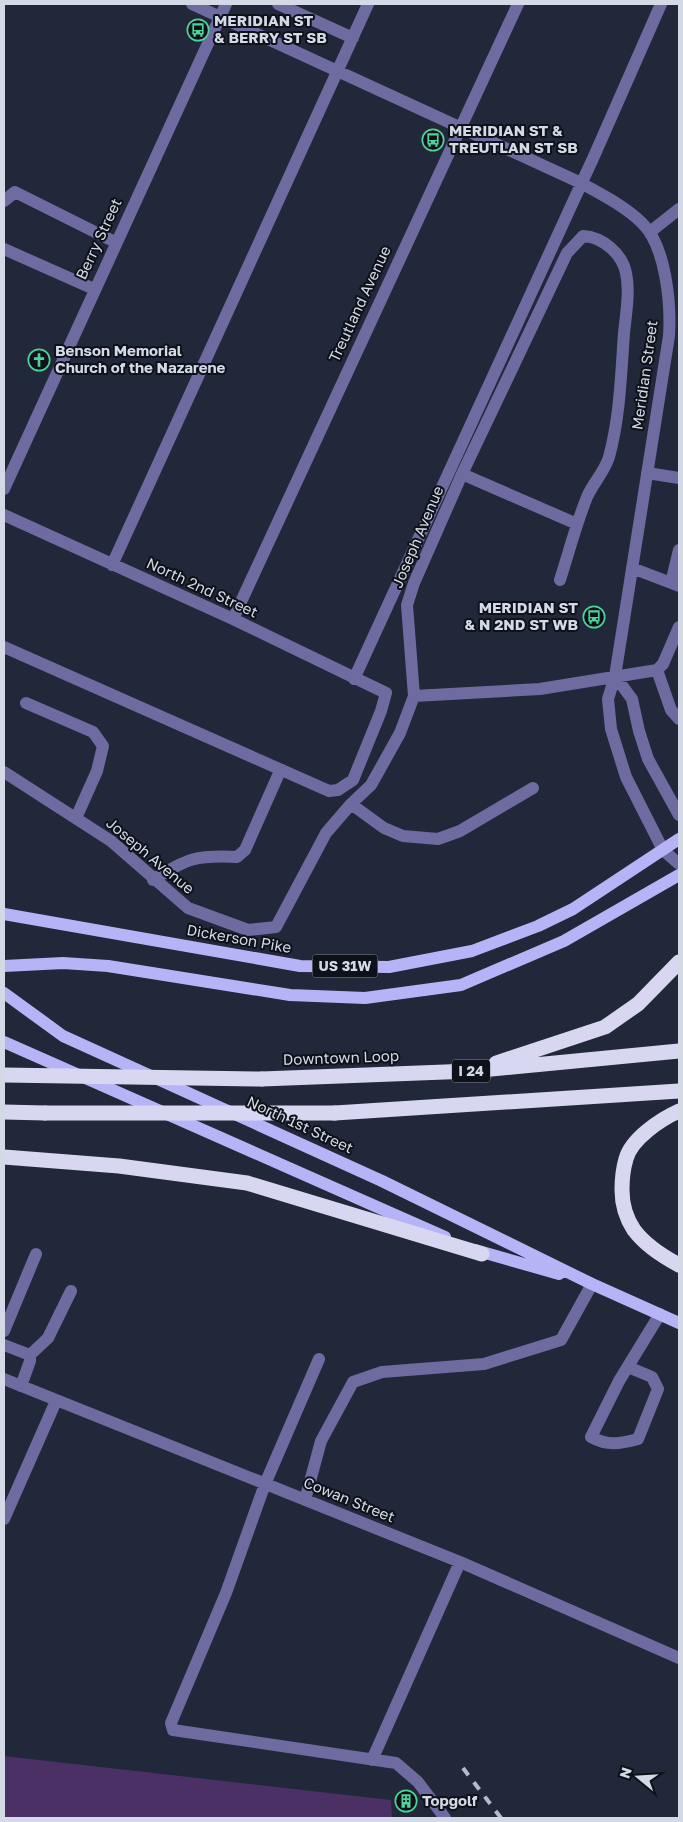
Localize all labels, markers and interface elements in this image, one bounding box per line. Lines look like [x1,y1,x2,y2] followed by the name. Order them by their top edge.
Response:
[214,11,327,46] place label: MERIDIAN ST & BERRY ST SB
[186,18,210,42] bus stop icon: MERIDIAN ST & BERRY ST SB
[449,121,578,156] place label: MERIDIAN ST & TREUTLAN ST SB
[421,128,445,152] bus stop icon: MERIDIAN ST & TREUTLAN ST SB
[71,195,125,282] street label: Berry Street
[324,242,394,364] street label: Treutland Avenue
[627,319,661,431] street label: Meridian Street
[55,341,226,376] place label: Benson Memorial Church of the Nazarene
[27,348,51,372] church icon: Benson Memorial Church of the Nazarene
[387,483,447,590] street label: Joseph Avenue
[144,553,261,621] street label: North 2nd Street
[465,598,578,633] place label: MERIDIAN ST & N 2ND ST WB
[582,605,606,629] bus stop icon: MERIDIAN ST & N 2ND ST WB
[103,813,198,897] street label: Joseph Avenue
[185,920,293,956] street label: Dickerson Pike
[312,954,378,978] road number: US 31W
[283,1046,399,1068] street label: Downtown Loop
[452,1060,490,1082] road number: I 24
[245,1092,356,1157] street label: North 1st Street
[301,1473,398,1526] street label: Cowan Street
[613,1752,663,1802] north arrow
[615,1765,635,1781] text: N
[394,1789,418,1813] building icon: Topgolf
[422,1791,478,1809] place label: Topgolf

